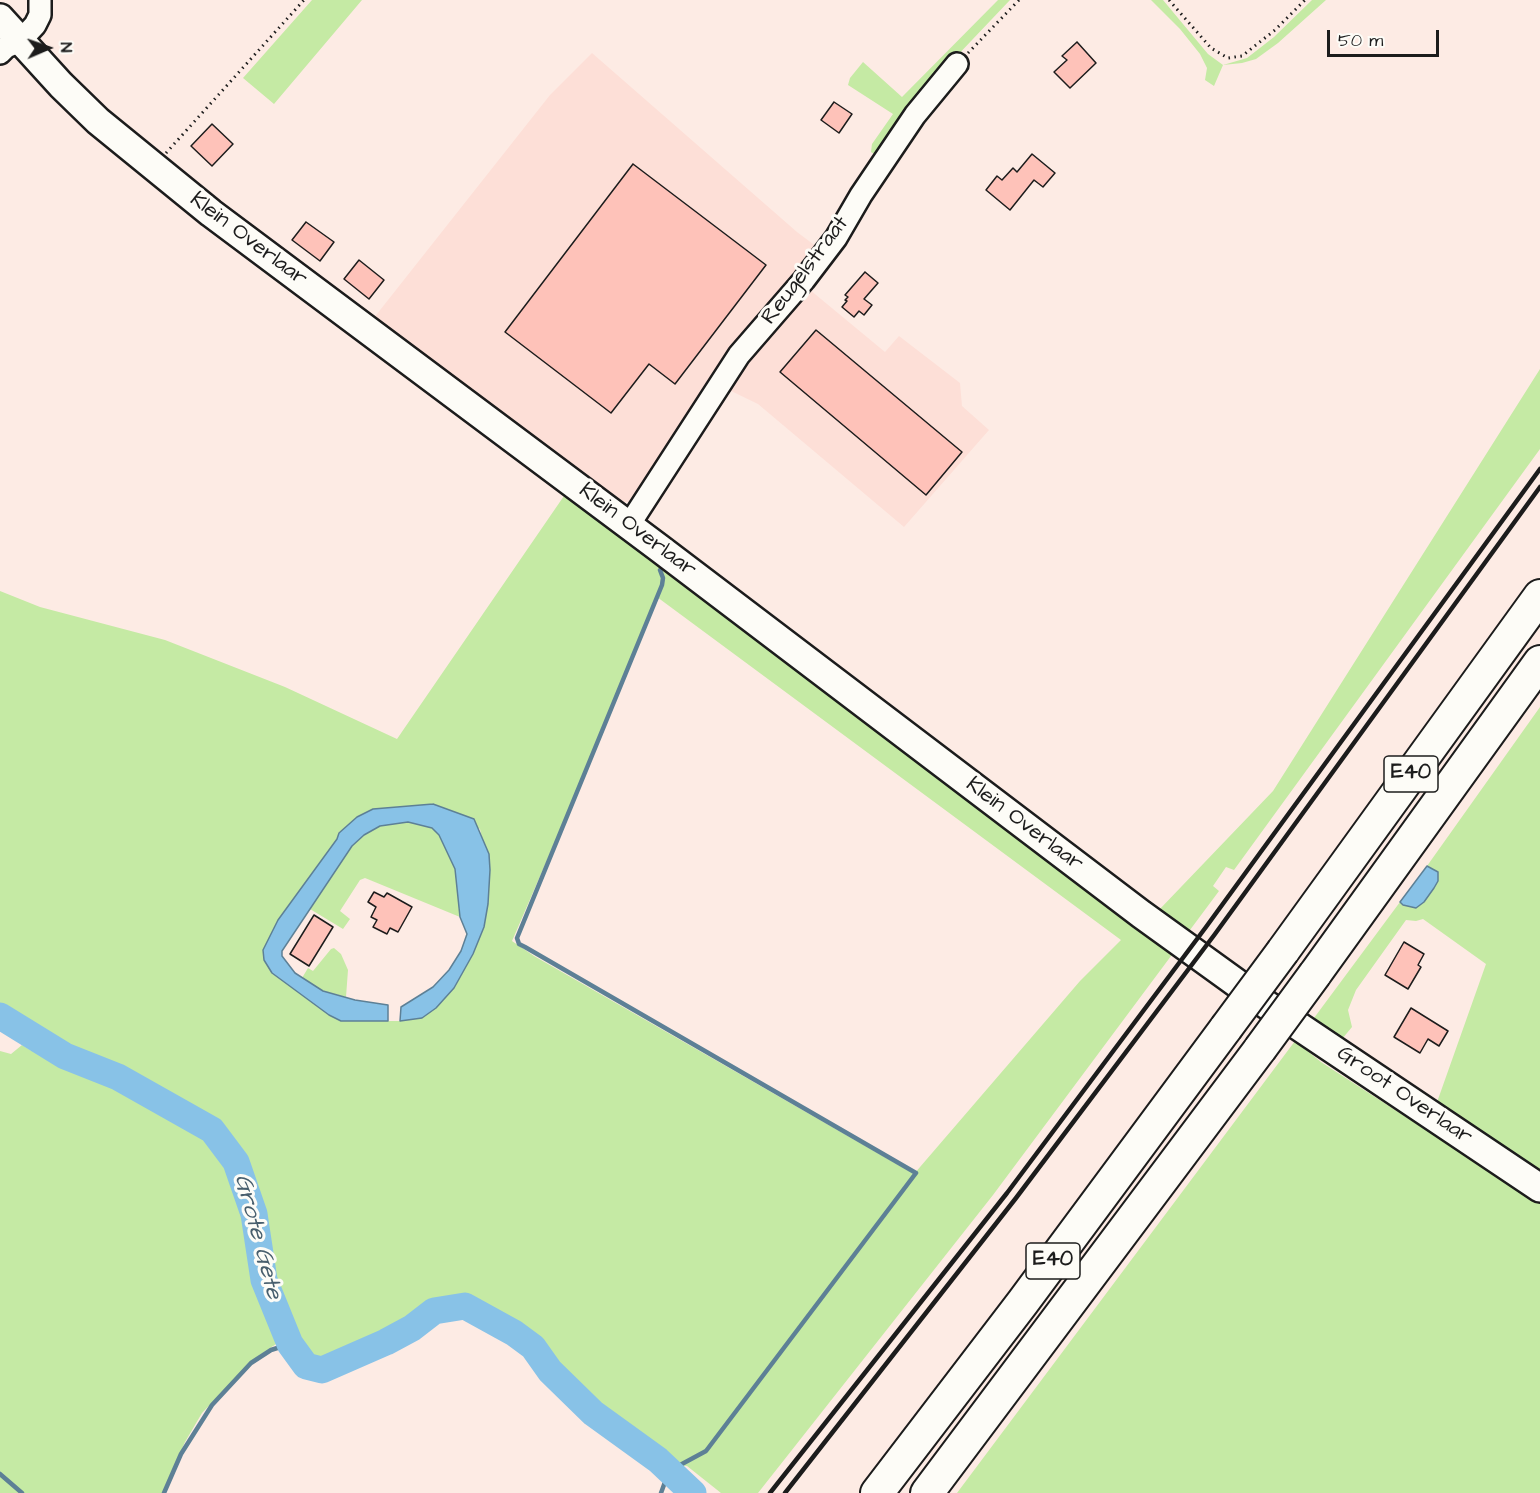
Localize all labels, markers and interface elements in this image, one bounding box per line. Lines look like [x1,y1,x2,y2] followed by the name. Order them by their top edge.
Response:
[18,18,78,78] north arrow
[1330,18,1442,56] scale bar
[1338,28,1383,53] text: 50 m
[55,42,77,53] text: N
[184,187,312,293] street label: Klein Overlaar
[757,212,855,330] street label: Reugelstraat
[573,478,701,584] street label: Klein Overlaar
[1384,756,1438,792] road number: E40
[960,772,1088,878] street label: Klein Overlaar
[1331,1041,1477,1151] street label: Groot Overlaar
[227,1171,287,1303] water label: Grote Gete
[1026,1243,1080,1279] road number: E40

